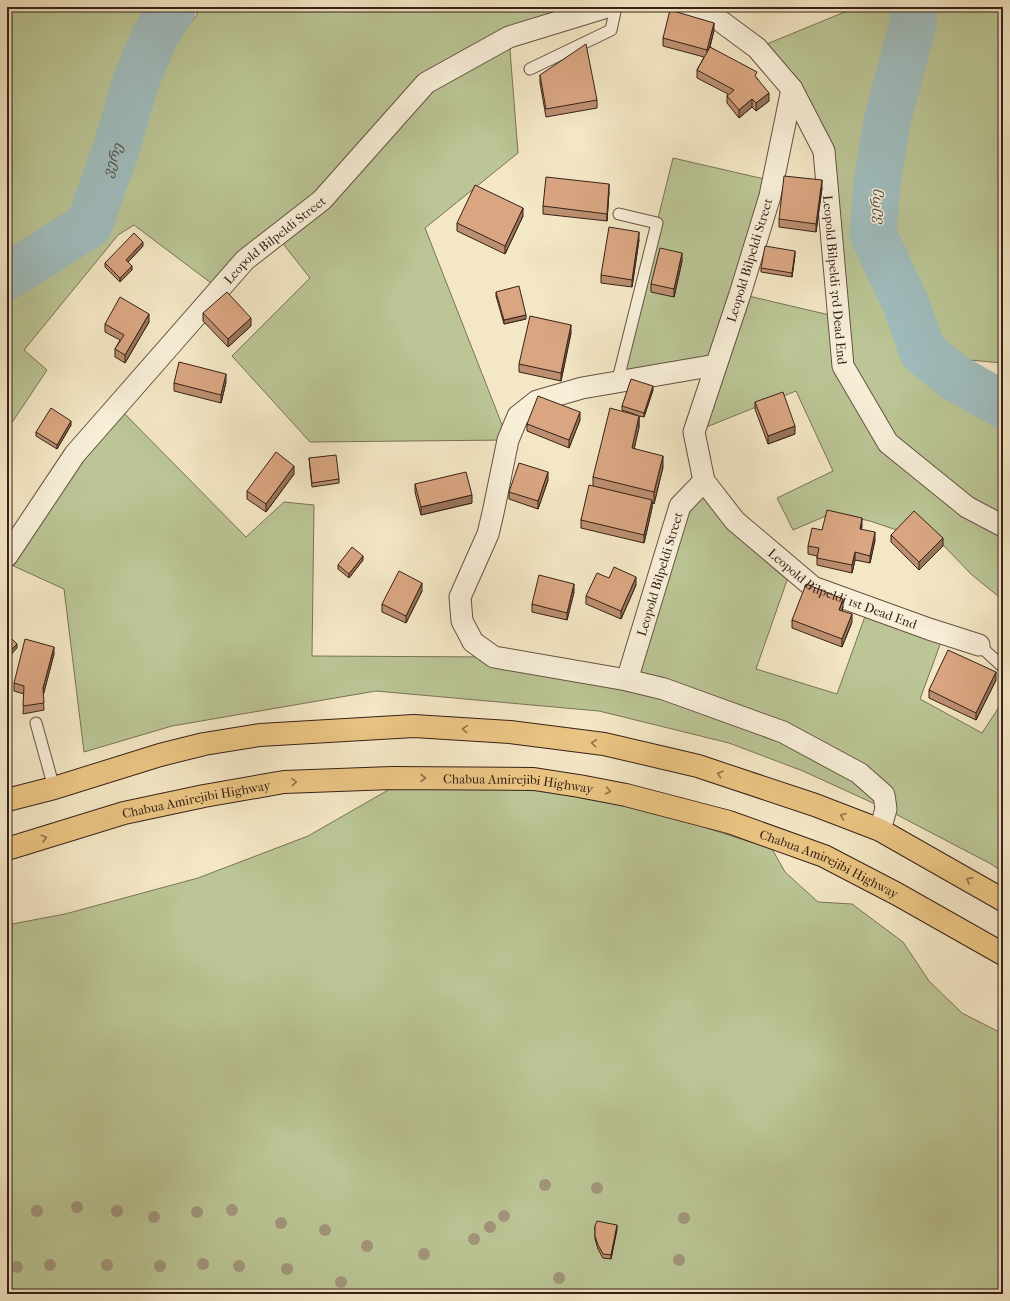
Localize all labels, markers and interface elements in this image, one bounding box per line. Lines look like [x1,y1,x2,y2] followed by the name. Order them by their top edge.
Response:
[99,140,127,180] water label: ვერე
[866,188,885,225] water label: ვერე
[221,193,329,287] street label: Leopold Bilpeldi Street
[820,195,850,366] street label: Leopold Bilpeldi 3rd Dead End
[723,196,776,324] street label: Leopold Bilpeldi Street
[634,510,686,638] street label: Leopold Bilpeldi Street
[765,545,920,632] street label: Leopold Bilpeldi 1st Dead End
[462,725,468,734] one-way arrow
[591,739,597,748] one-way arrow
[717,770,724,778] one-way arrow
[443,771,595,797] street label: Chabua Amirejibi Highway
[420,774,426,782] one-way arrow
[121,777,273,821] street label: Chabua Amirejibi Highway
[291,778,297,786] one-way arrow
[605,787,612,795] one-way arrow
[840,812,847,820] one-way arrow
[758,827,902,902] street label: Chabua Amirejibi Highway
[41,834,48,843] one-way arrow
[966,878,973,885] one-way arrow

